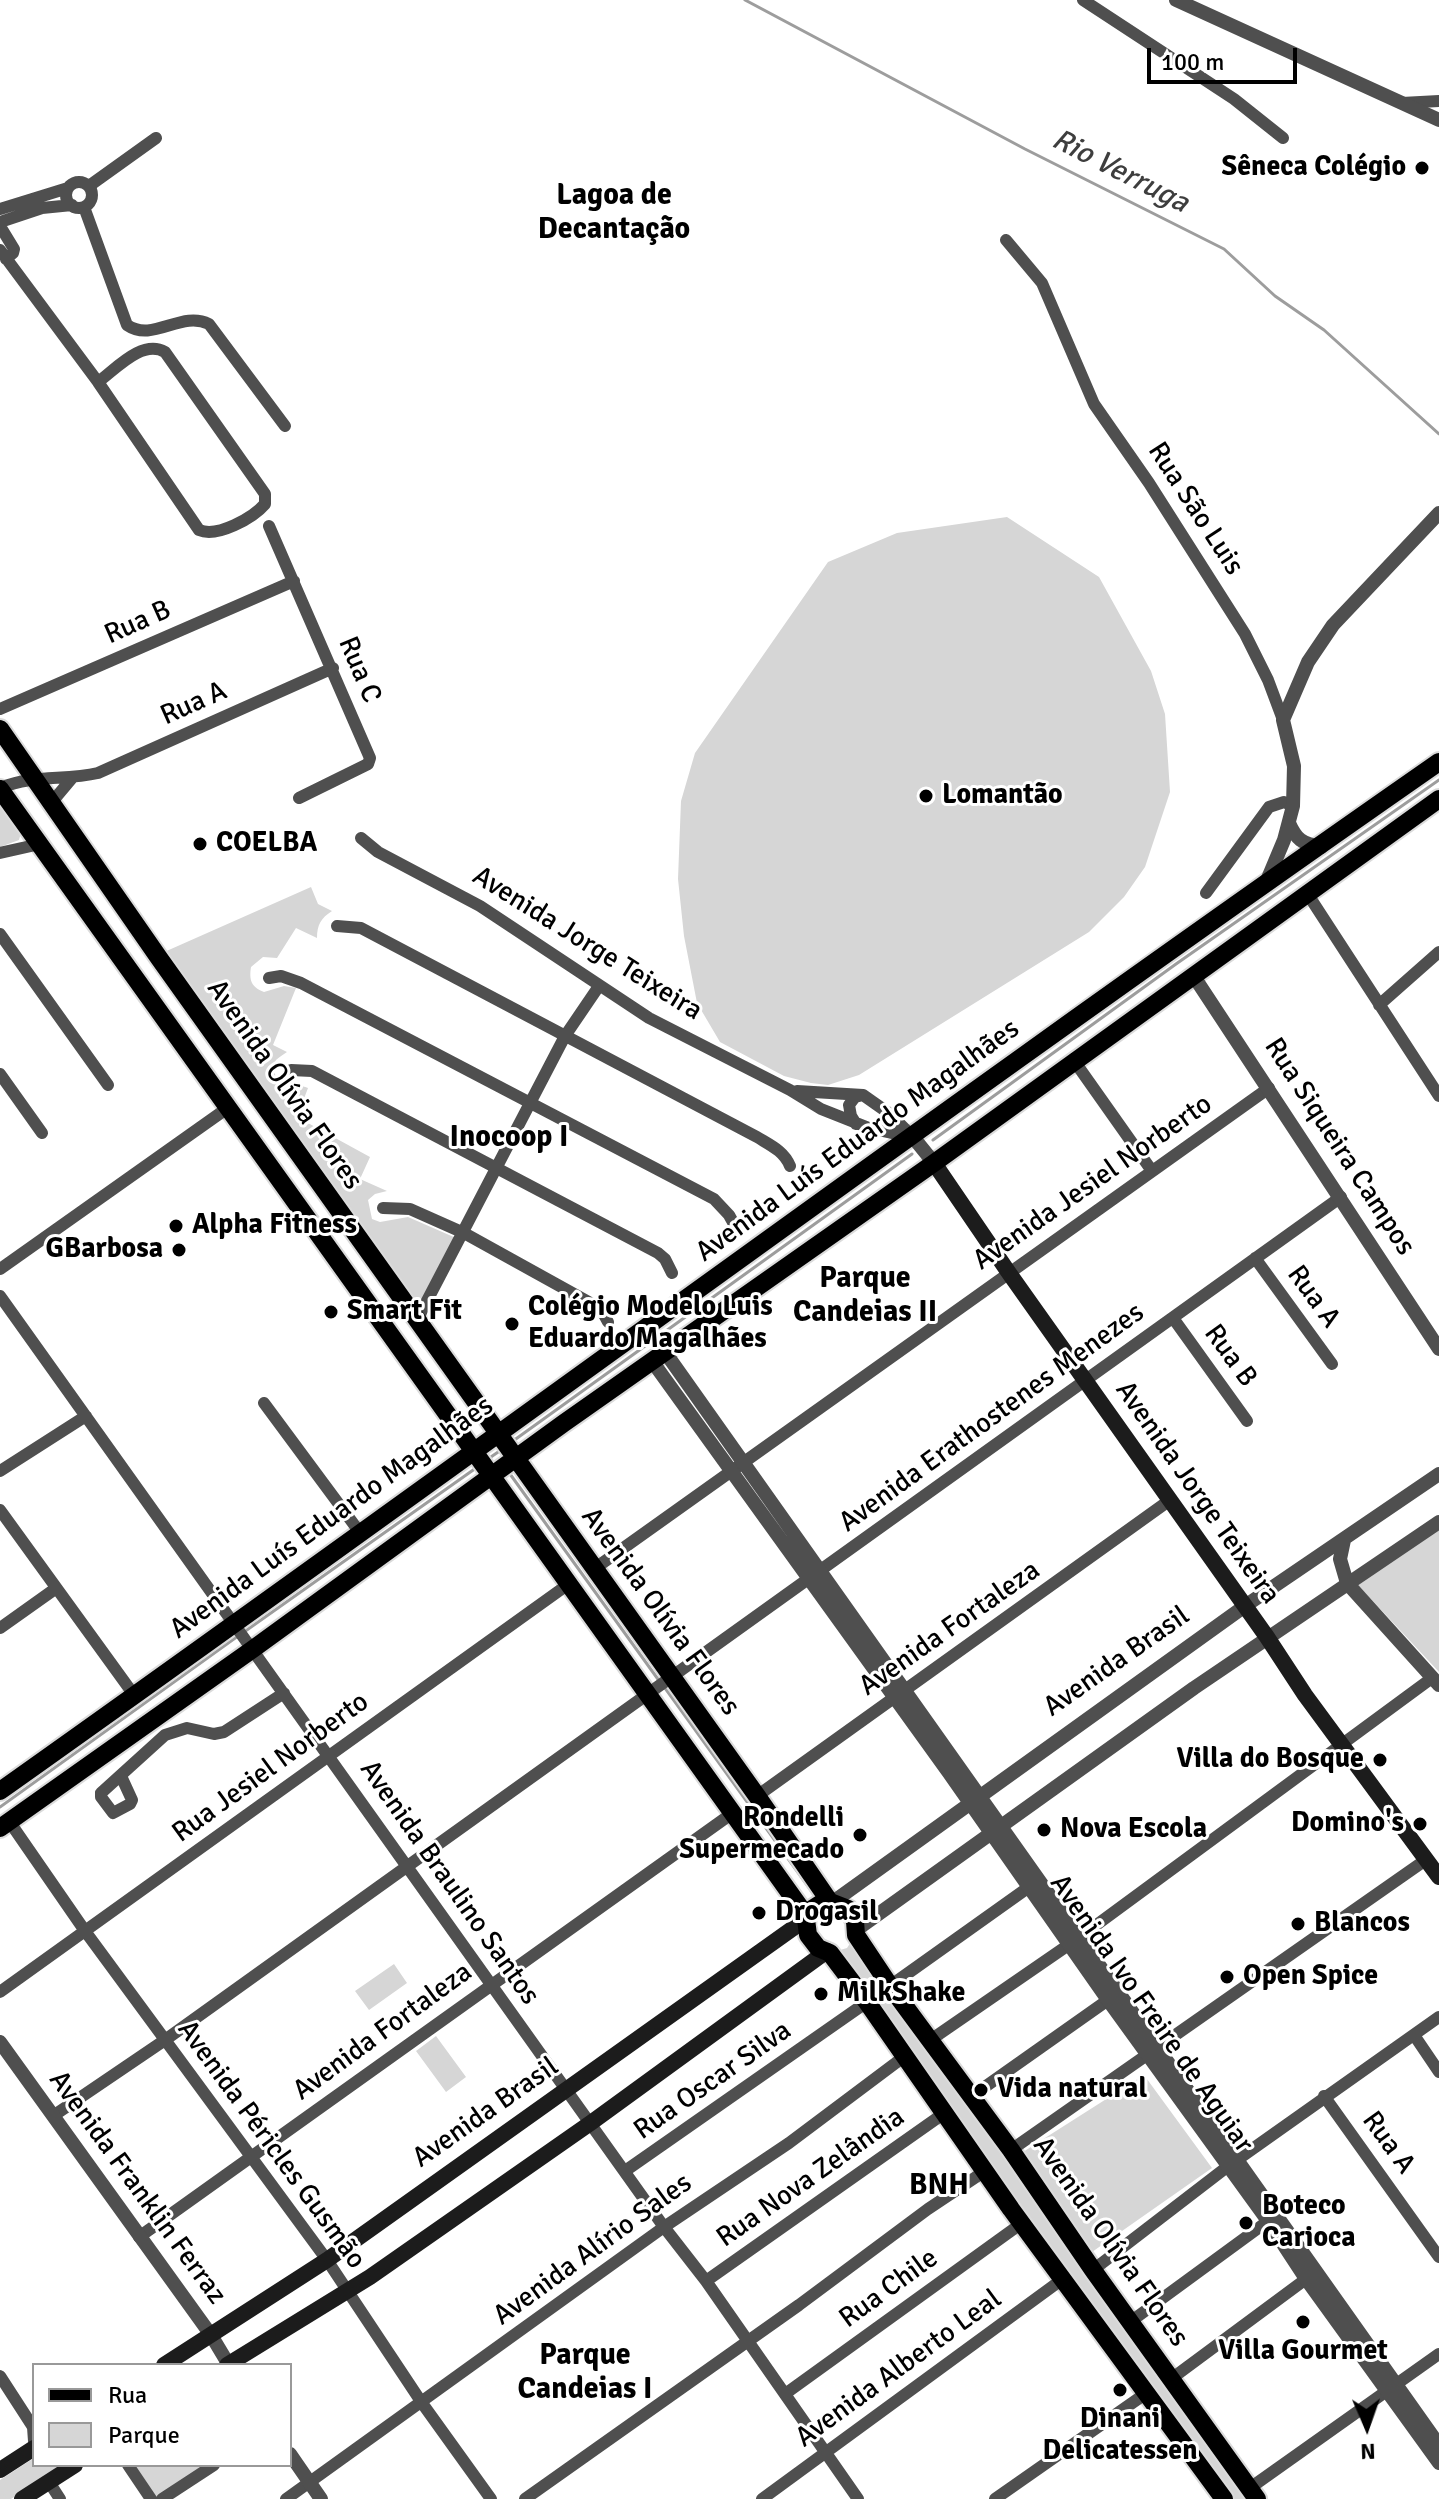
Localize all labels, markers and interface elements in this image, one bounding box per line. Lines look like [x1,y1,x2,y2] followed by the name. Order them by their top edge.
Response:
[1151,32,1301,82] scale bar
[1161,47,1224,77] text: 100 m
[1046,122,1194,222] water label: Rio Verruga
[1222,151,1406,185] place label: Sêneca Colégio
[1413,159,1431,177] marker: Sêneca Colégio
[538,178,690,248] district label: Lagoa de Decantação
[1140,436,1250,582] street label: Rua São Luis
[100,594,176,652] street label: Rua B
[330,632,388,708] street label: Rua C
[156,675,232,733] street label: Rua A
[942,779,1063,813] place label: Lomantão
[917,787,935,805] marker: Lomantão
[216,827,317,861] place label: COELBA
[191,835,209,853] marker: COELBA
[466,860,708,1028] street label: Avenida Jorge Teixeira
[199,974,369,1196] street label: Avenida Olívia Flores
[690,1012,1026,1270] street label: Avenida Luís Eduardo Magalhães
[1256,1032,1422,1262] street label: Rua Siqueira Campos
[967,1088,1219,1278] street label: Avenida Jesiel Norberto
[449,1120,569,1156] district label: Inocoop I
[192,1209,357,1243] place label: Alpha Fitness
[167,1217,185,1235] marker: Alpha Fitness
[46,1233,163,1267] place label: GBarbosa
[170,1241,188,1259] marker: GBarbosa
[1279,1259,1347,1335] street label: Rua A
[793,1261,937,1332] district label: Parque Candeias II
[528,1291,773,1357] place label: Colégio Modelo Luis Eduardo Magalhães
[347,1295,462,1329] place label: Smart Fit
[833,1296,1151,1540] street label: Avenida Erathostenes Menezes
[322,1303,340,1321] marker: Smart Fit
[503,1315,521,1333] marker: Colégio Modelo Luis Eduardo Magalhães
[1196,1318,1264,1394] street label: Rua B
[1107,1375,1287,1611] street label: Avenida Jorge Teixeira
[164,1389,500,1647] street label: Avenida Luís Eduardo Magalhães
[573,1502,747,1722] street label: Avenida Olívia Flores
[853,1554,1047,1704] street label: Avenida Fortaleza
[1038,1599,1196,1725] street label: Avenida Brasil
[166,1686,376,1850] street label: Rua Jesiel Norberto
[1176,1743,1364,1777] place label: Villa do Bosque
[1371,1751,1389,1769] marker: Villa do Bosque
[352,1754,546,2012] street label: Avenida Braulino Santos
[679,1802,844,1868] place label: Rondelli Supermecado
[1291,1807,1404,1841] place label: Domino's
[1060,1813,1207,1847] place label: Nova Escola
[1411,1815,1429,1833] marker: Domino's
[1035,1821,1053,1839] marker: Nova Escola
[851,1826,869,1844] marker: Rondelli Supermecado
[1042,1869,1260,2159] street label: Avenida Ivo Freire de Aguiar
[775,1896,878,1930] place label: Drogasil
[750,1904,768,1922] marker: Drogasil
[1314,1907,1410,1941] place label: Blancos
[1289,1915,1307,1933] marker: Blancos
[287,1956,479,2108] street label: Avenida Fortaleza
[1243,1960,1378,1994] place label: Open Spice
[1218,1968,1236,1986] marker: Open Spice
[837,1977,965,2011] place label: MilkShake
[812,1985,830,2003] marker: MilkShake
[170,2014,372,2276] street label: Avenida Péricles Gusmão
[628,2014,798,2148] street label: Rua Oscar Silva
[407,2050,565,2176] street label: Avenida Brasil
[41,2065,233,2311] street label: Avenida Franklin Ferraz
[997,2073,1147,2107] place label: Vida natural
[972,2081,990,2099] marker: Vida natural
[711,2101,911,2255] street label: Rua Nova Zelândia
[1354,2105,1422,2181] street label: Rua A
[1025,2131,1195,2353] street label: Avenida Olívia Flores
[487,2167,699,2333] street label: Avenida Alírio Sales
[909,2168,969,2204] district label: BNH
[1262,2190,1356,2256] place label: Boteco Carioca
[1237,2214,1255,2232] marker: Boteco Carioca
[833,2242,945,2336] street label: Rua Chile
[789,2283,1009,2455] street label: Avenida Alberto Leal
[1294,2313,1312,2331] marker: Villa Gourmet
[1218,2335,1388,2369] place label: Villa Gourmet
[518,2338,652,2408] district label: Parque Candeias I
[32,2363,292,2467] legend
[108,2380,147,2410] text: Rua
[1111,2381,1129,2399] marker: Dinani Delicatessen
[1327,2387,1407,2467] north arrow
[1043,2403,1197,2469] place label: Dinani Delicatessen
[108,2420,180,2450] text: Parque
[1360,2438,1376,2465] text: N

